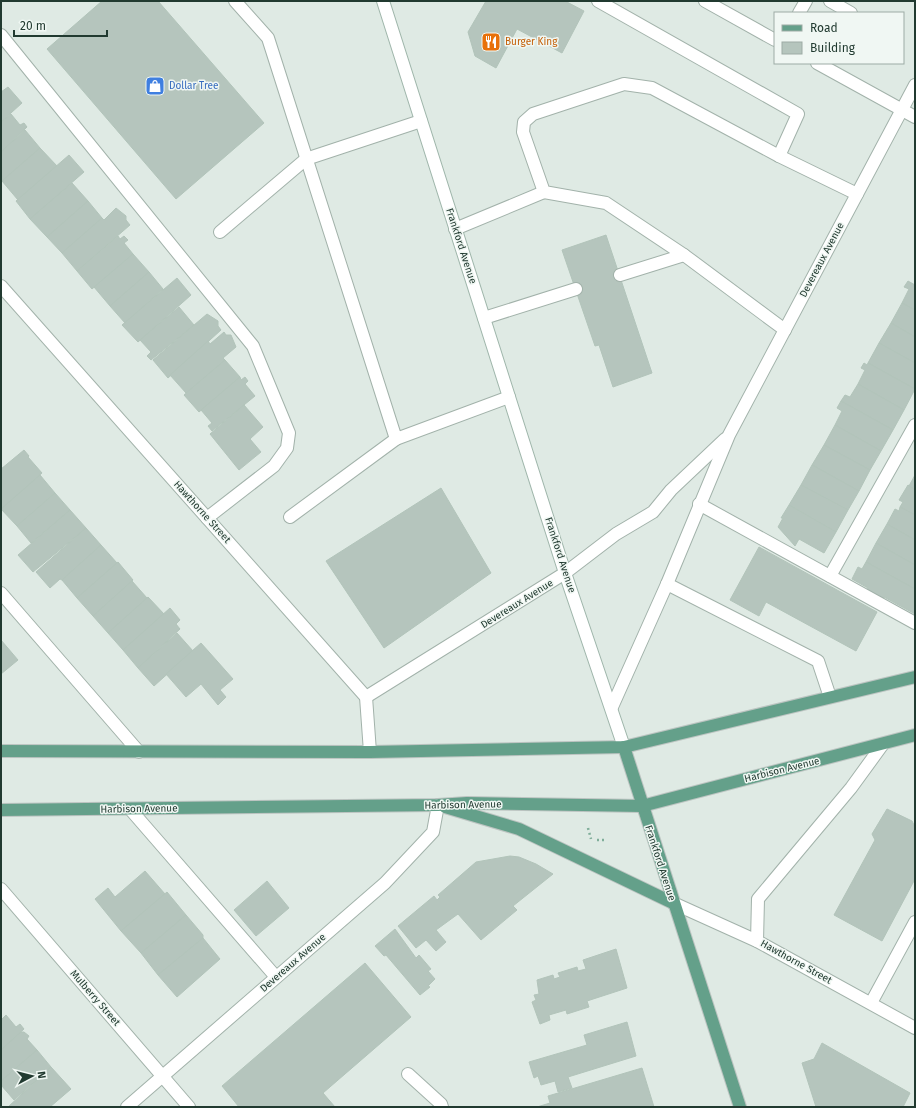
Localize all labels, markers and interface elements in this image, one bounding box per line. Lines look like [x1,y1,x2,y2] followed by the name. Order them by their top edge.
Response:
[14,12,107,38] scale bar
[774,12,904,64] legend
[20,19,46,33] text: 20 m
[810,21,838,35] text: Road
[480,31,502,53] restaurant icon: Burger King
[505,36,558,48] place label: Burger King
[810,41,856,55] text: Building
[144,75,166,97] shop icon: Dollar Tree
[169,80,218,92] place label: Dollar Tree
[443,207,479,285] street label: Frankford Avenue
[797,221,847,299] street label: Devereaux Avenue
[171,478,233,546] street label: Hawthorne Street
[542,516,578,594] street label: Frankford Avenue
[479,577,555,631] street label: Devereaux Avenue
[743,755,821,785] street label: Harbison Avenue
[424,798,502,812] street label: Harbison Avenue
[100,802,178,816] street label: Harbison Avenue
[642,824,678,902] street label: Frankford Avenue
[258,931,328,995] street label: Devereaux Avenue
[758,937,834,987] street label: Hawthorne Street
[67,968,123,1029] street label: Mulberry Street
[12,1056,52,1096] north arrow
[35,1070,48,1079] text: N

